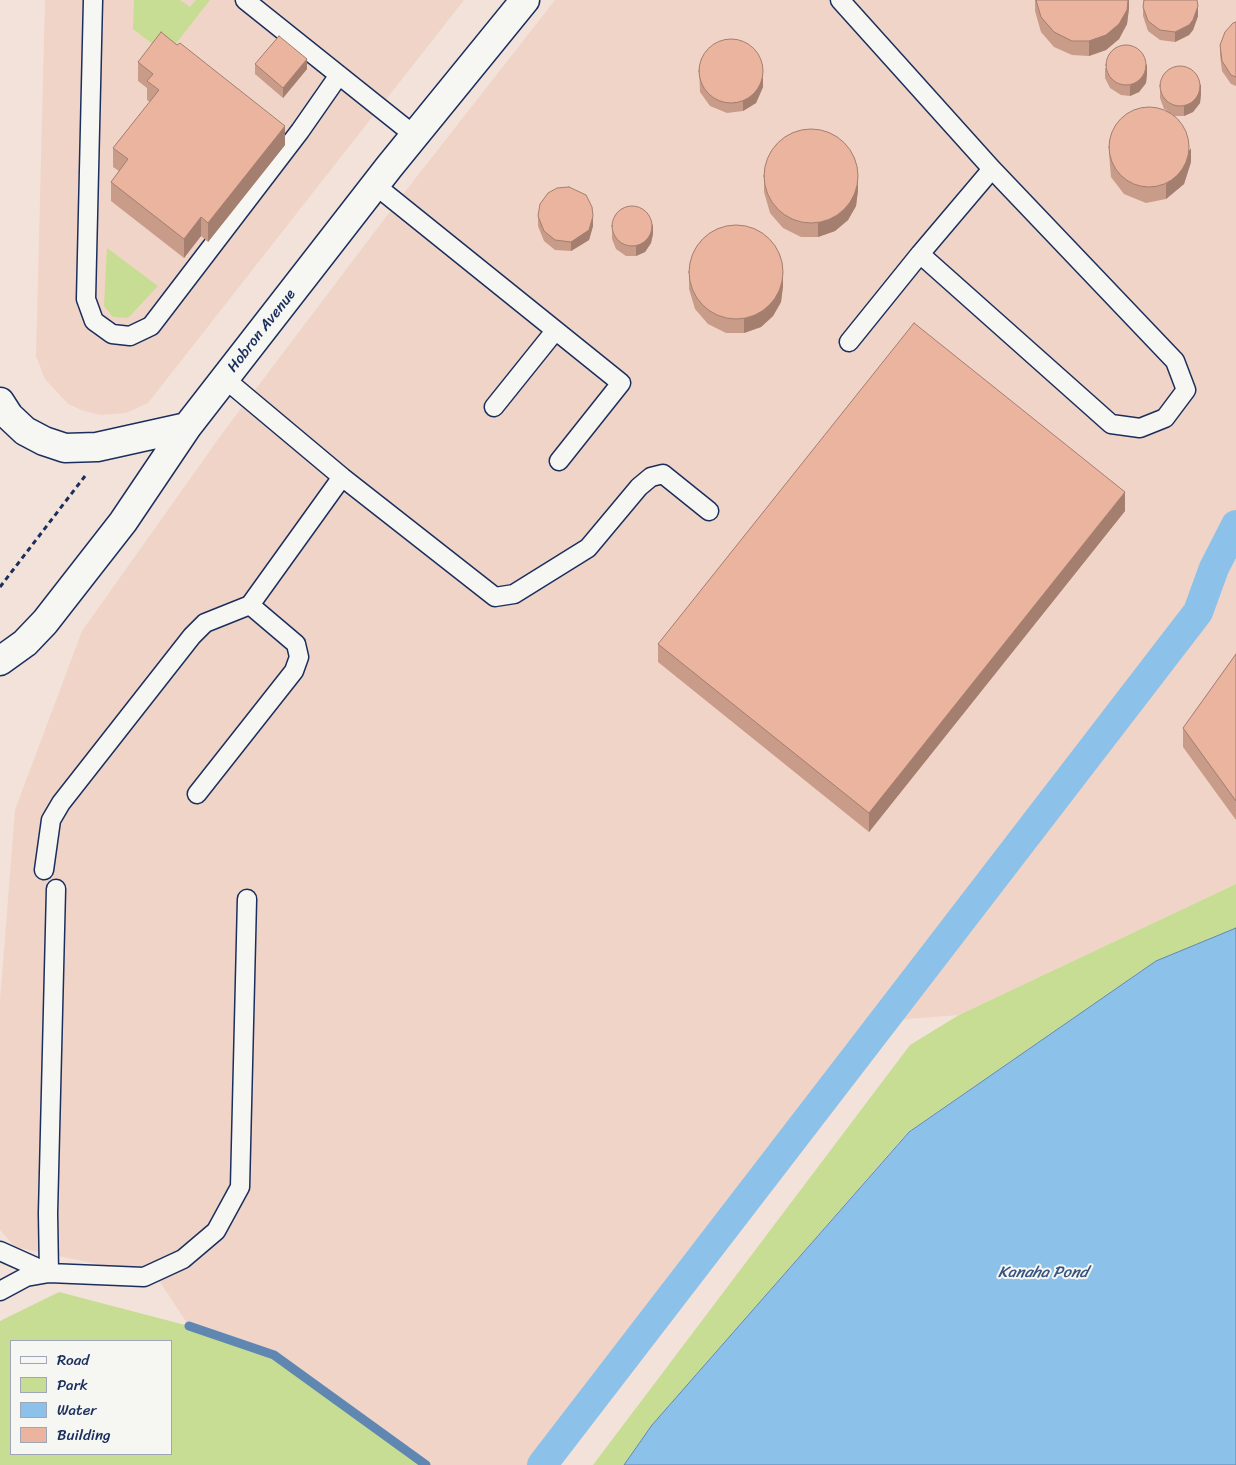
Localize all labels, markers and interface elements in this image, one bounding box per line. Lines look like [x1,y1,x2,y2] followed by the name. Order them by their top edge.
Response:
[224,286,300,376] street label: Hobron Avenue
[998,1263,1088,1283] water label: Kanaha Pond
[10,1340,172,1455] legend
[57,1347,89,1373] text: Road
[57,1372,88,1398] text: Park
[57,1397,97,1423] text: Water
[57,1422,111,1448] text: Building

